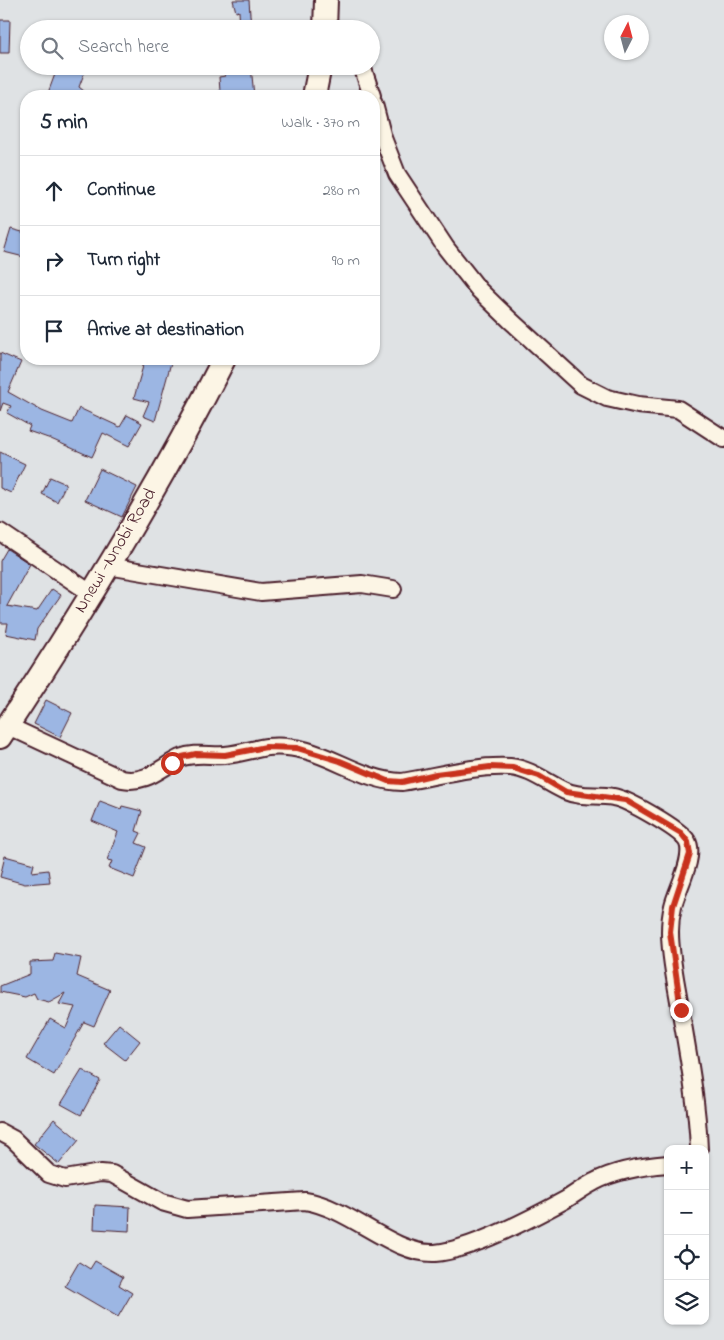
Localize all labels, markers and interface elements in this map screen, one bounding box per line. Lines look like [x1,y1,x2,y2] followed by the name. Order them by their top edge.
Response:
[604,15,649,60] north arrow
[20,20,380,75] search box
[38,34,66,62] icon: search
[78,34,169,61] text: Search here
[40,108,88,138] text: 5 min
[281,111,360,135] text: Walk · 370 m
[40,177,68,205] icon: ahead
[87,177,155,204] text: Continue
[323,179,360,203] text: 280 m
[40,247,68,275] icon: right
[87,247,160,274] text: Turn right
[332,249,360,273] text: 90 m
[40,317,68,345] icon: arrive
[87,317,244,344] text: Arrive at destination
[68,484,164,618] street label: Nnewi -Nnobi Road
[161,752,184,775] route start
[670,999,693,1022] route end
[664,1145,709,1325] map controls
[664,1145,709,1190] button: +
[664,1190,709,1235] button: −
[664,1235,709,1280] button: locate
[664,1280,709,1325] button: layers

